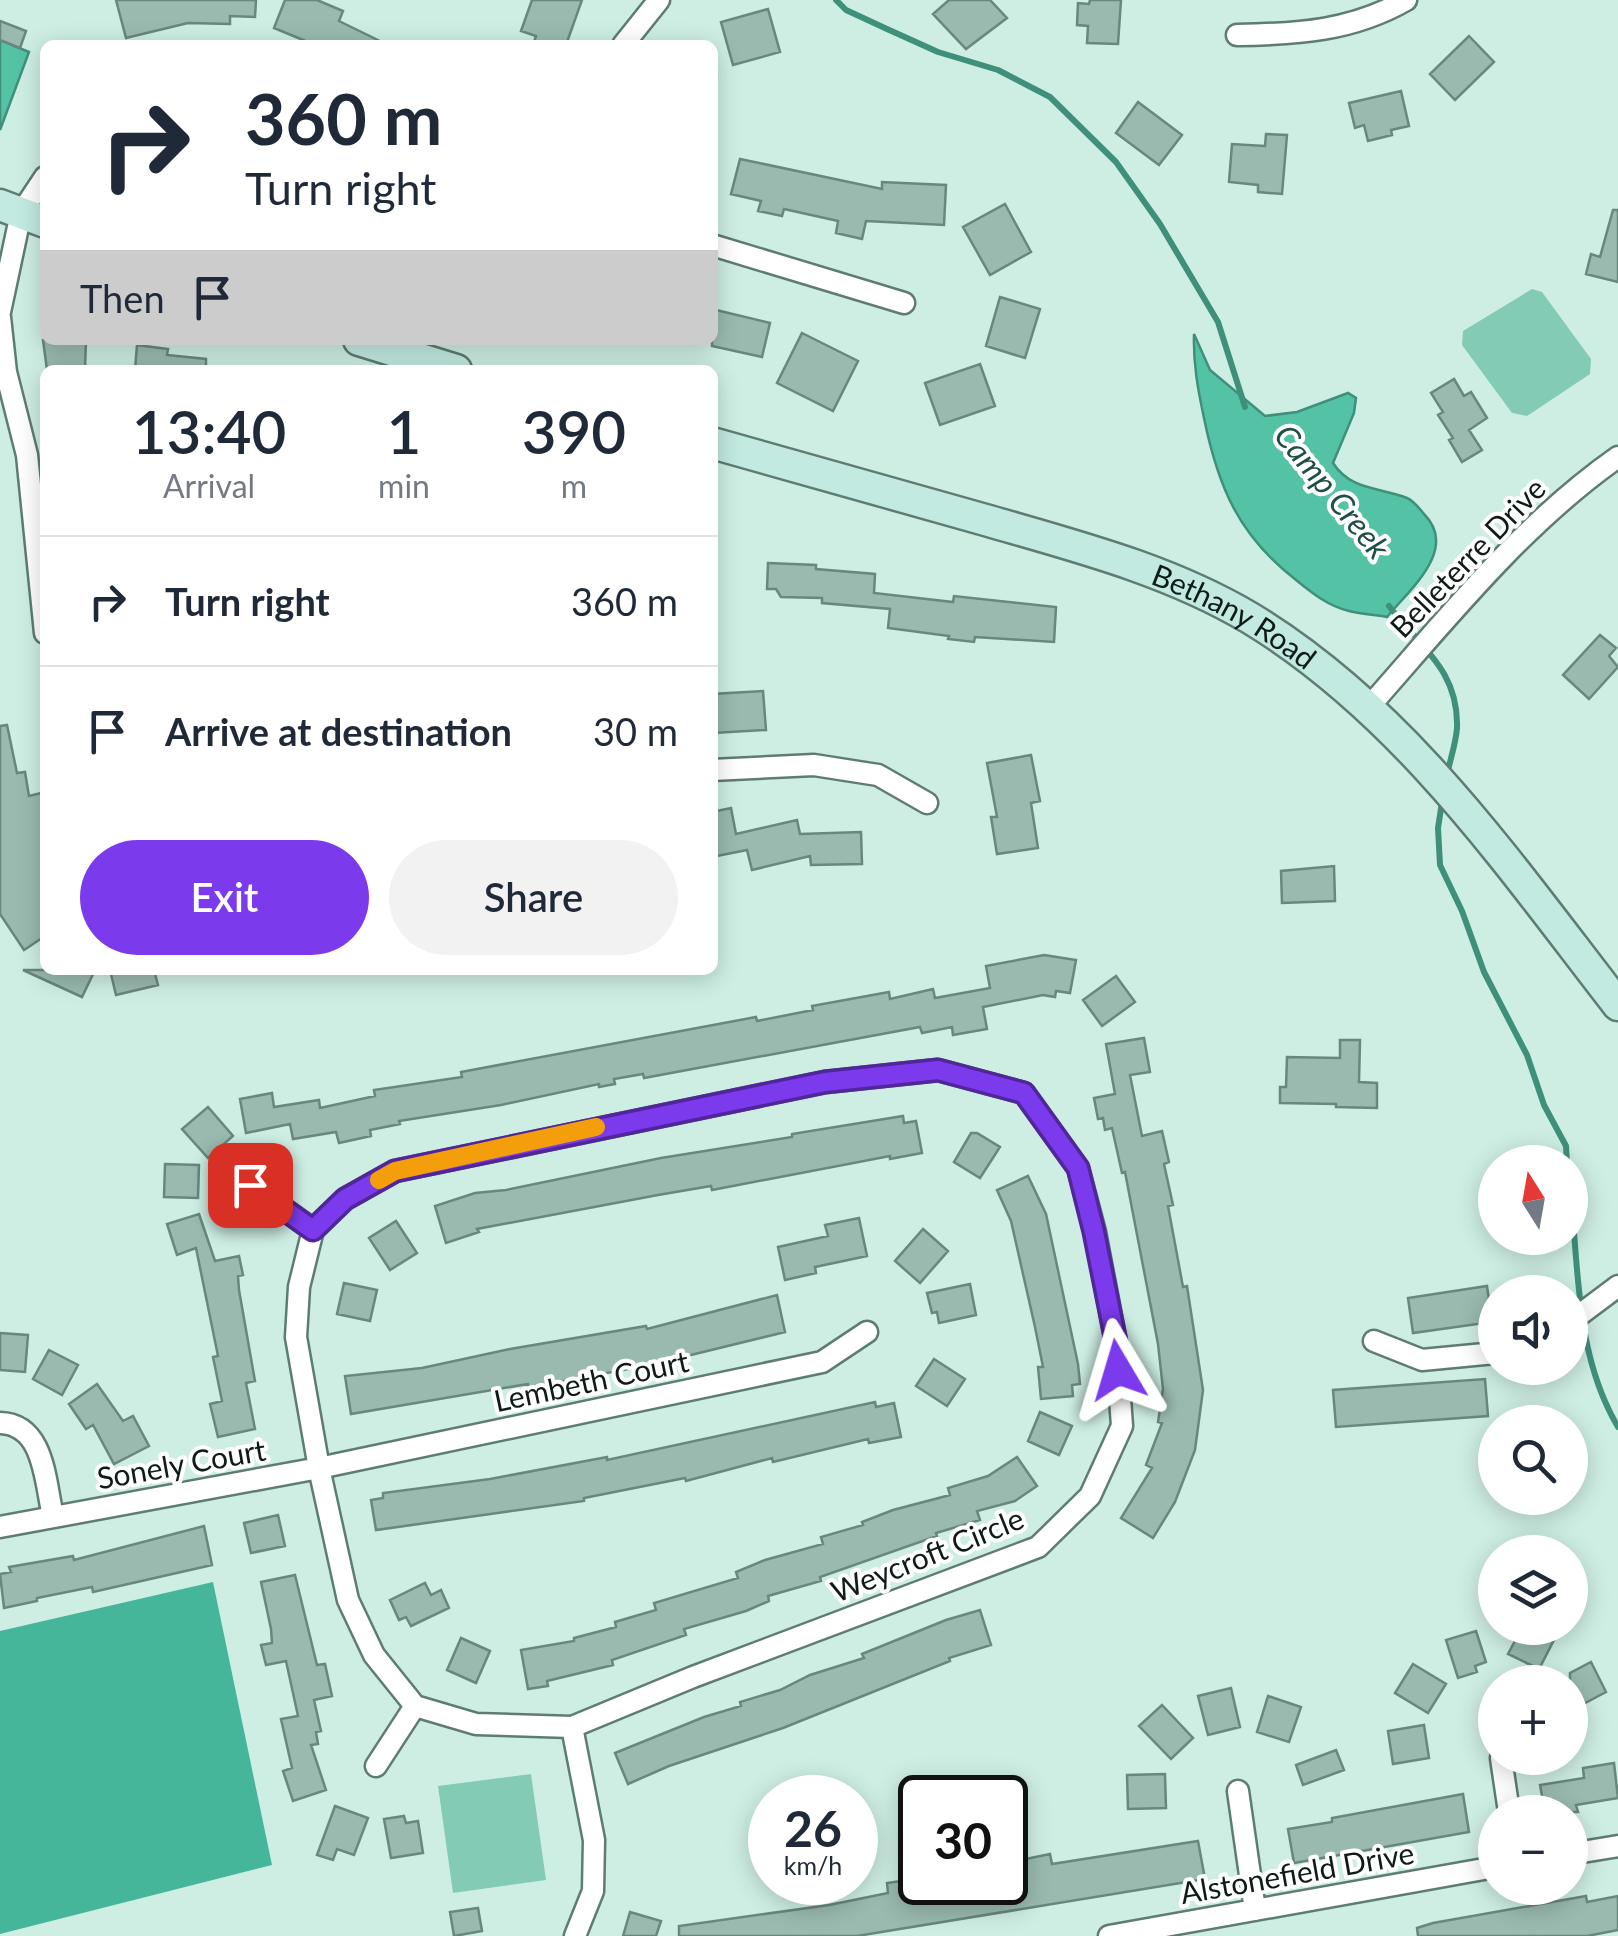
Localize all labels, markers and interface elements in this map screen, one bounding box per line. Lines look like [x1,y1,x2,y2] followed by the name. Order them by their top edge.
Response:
[245,76,442,160] text: 360 m
[80,80,210,210] icon: right
[245,161,436,215] text: Turn right
[185,270,240,325] icon: arrive
[80,275,165,321] text: Then
[132,395,286,467] text: 13:40
[387,395,421,467] text: 1
[522,395,626,467] text: 390
[1267,416,1400,567] water label: Camp Creek
[163,466,255,505] text: Arrival
[378,466,430,505] text: min
[561,466,587,505] text: m
[1382,470,1552,644] street label: Belleterre Drive
[1147,556,1324,676] street label: Bethany Road
[80,574,135,629] icon: right
[165,578,330,624] text: Turn right
[571,578,678,624] text: 360 m
[80,704,135,759] icon: arrive
[165,708,512,754] text: Arrive at destination
[593,708,678,754] text: 30 m
[80,840,369,955] button: Exit
[389,840,678,955] button: Share
[208,1143,293,1228] pin
[1478,1145,1588,1255] north arrow
[1478,1145,1588,1905] map controls
[223,1158,278,1213] icon: arrive
[1478,1275,1588,1385] button: sound
[1066,1318,1170,1422] position arrow
[491,1342,692,1418] street label: Lembeth Court
[1478,1405,1588,1515] button: search
[94,1430,268,1496] street label: Sonely Court
[826,1499,1028,1609] street label: Weycroft Circle
[1478,1535,1588,1645] button: layers
[1478,1665,1588,1775] button: +
[898,1775,1028,1905] speed limit sign: 30
[1478,1795,1588,1905] button: −
[784,1798,842,1858] text: 26
[1177,1834,1417,1910] street label: Alstonefield Drive
[784,1850,842,1880] text: km/h

